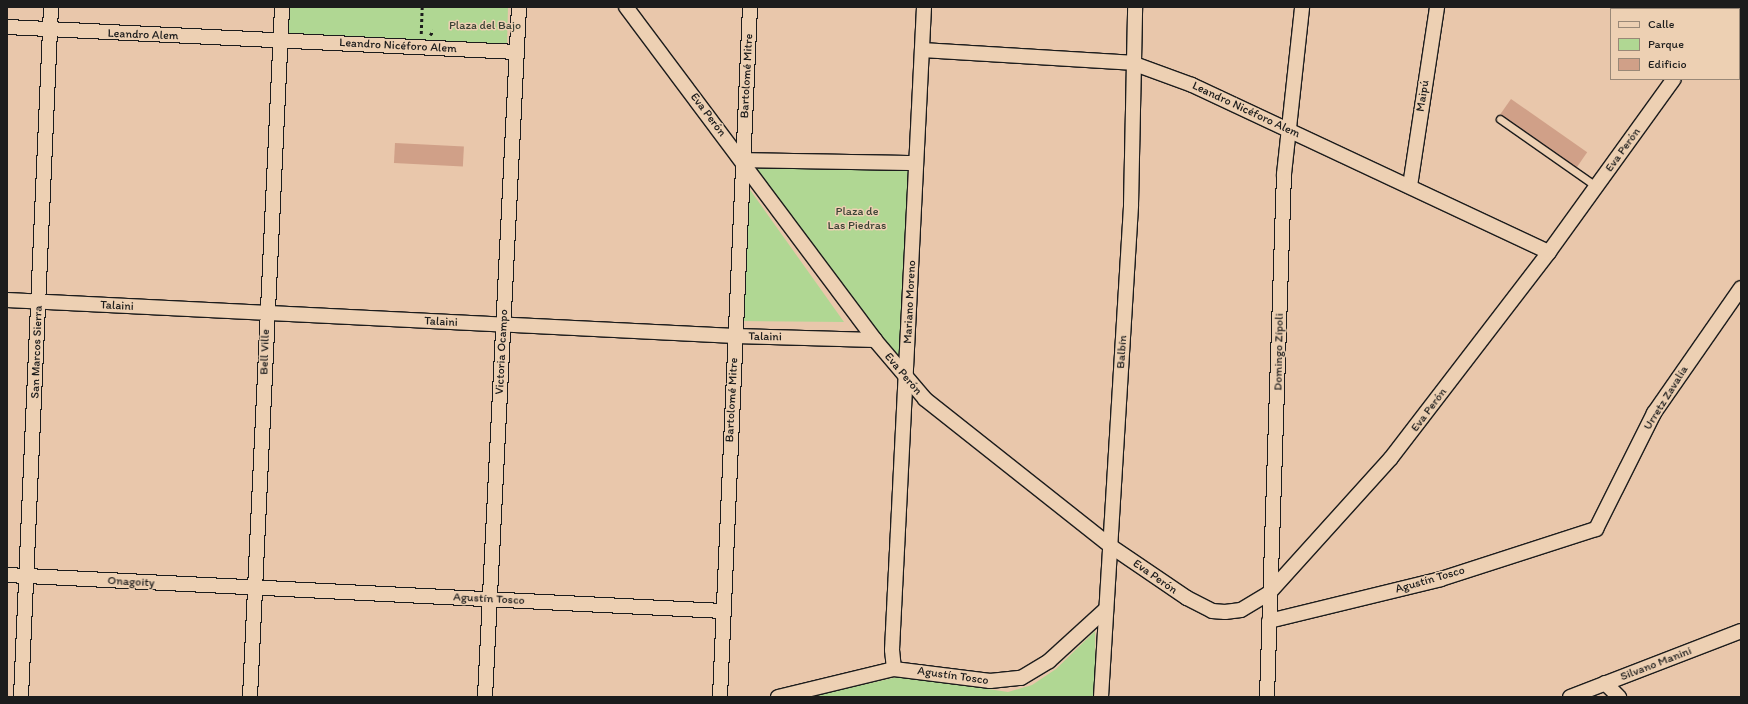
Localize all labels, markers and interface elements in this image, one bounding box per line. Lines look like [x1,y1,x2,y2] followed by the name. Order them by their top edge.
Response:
[1610,8,1740,80] legend
[1648,17,1674,31] text: Calle
[449,19,521,33] park label: Plaza del Bajo
[107,27,179,43] street label: Leandro Alem
[738,33,756,119] street label: Bartolomé Mitre
[339,36,457,56] street label: Leandro Nicéforo Alem
[1648,37,1684,51] text: Parque
[1648,57,1687,71] text: Edificio
[1190,79,1302,141] street label: Leandro Nicéforo Alem
[1413,79,1433,113] street label: Maipú
[687,91,729,139] street label: Eva Perón
[1602,125,1644,175] street label: Eva Perón
[828,205,886,233] park label: Plaza de Las Piedras
[901,260,919,344] street label: Mariano Moreno
[100,298,134,314] street label: Talaini
[28,305,46,399] street label: San Marcos Sierra
[493,309,511,395] street label: Victoria Ocampo
[1271,313,1287,391] street label: Domingo Zípoli
[424,314,458,330] street label: Talaini
[257,329,273,375] street label: Bell Ville
[748,330,782,344] street label: Talaini
[1114,335,1130,369] street label: Balbín
[881,350,925,398] street label: Eva Perón
[723,357,741,443] street label: Bartolomé Mitre
[1641,363,1691,433] street label: Urretz Zavalía
[1408,386,1450,434] street label: Eva Perón
[1130,557,1180,597] street label: Eva Perón
[1394,563,1466,597] street label: Agustín Tosco
[107,574,155,590] street label: Onagoity
[453,590,525,608] street label: Agustín Tosco
[1618,644,1694,684] street label: Silvano Manini
[917,664,989,688] street label: Agustín Tosco

